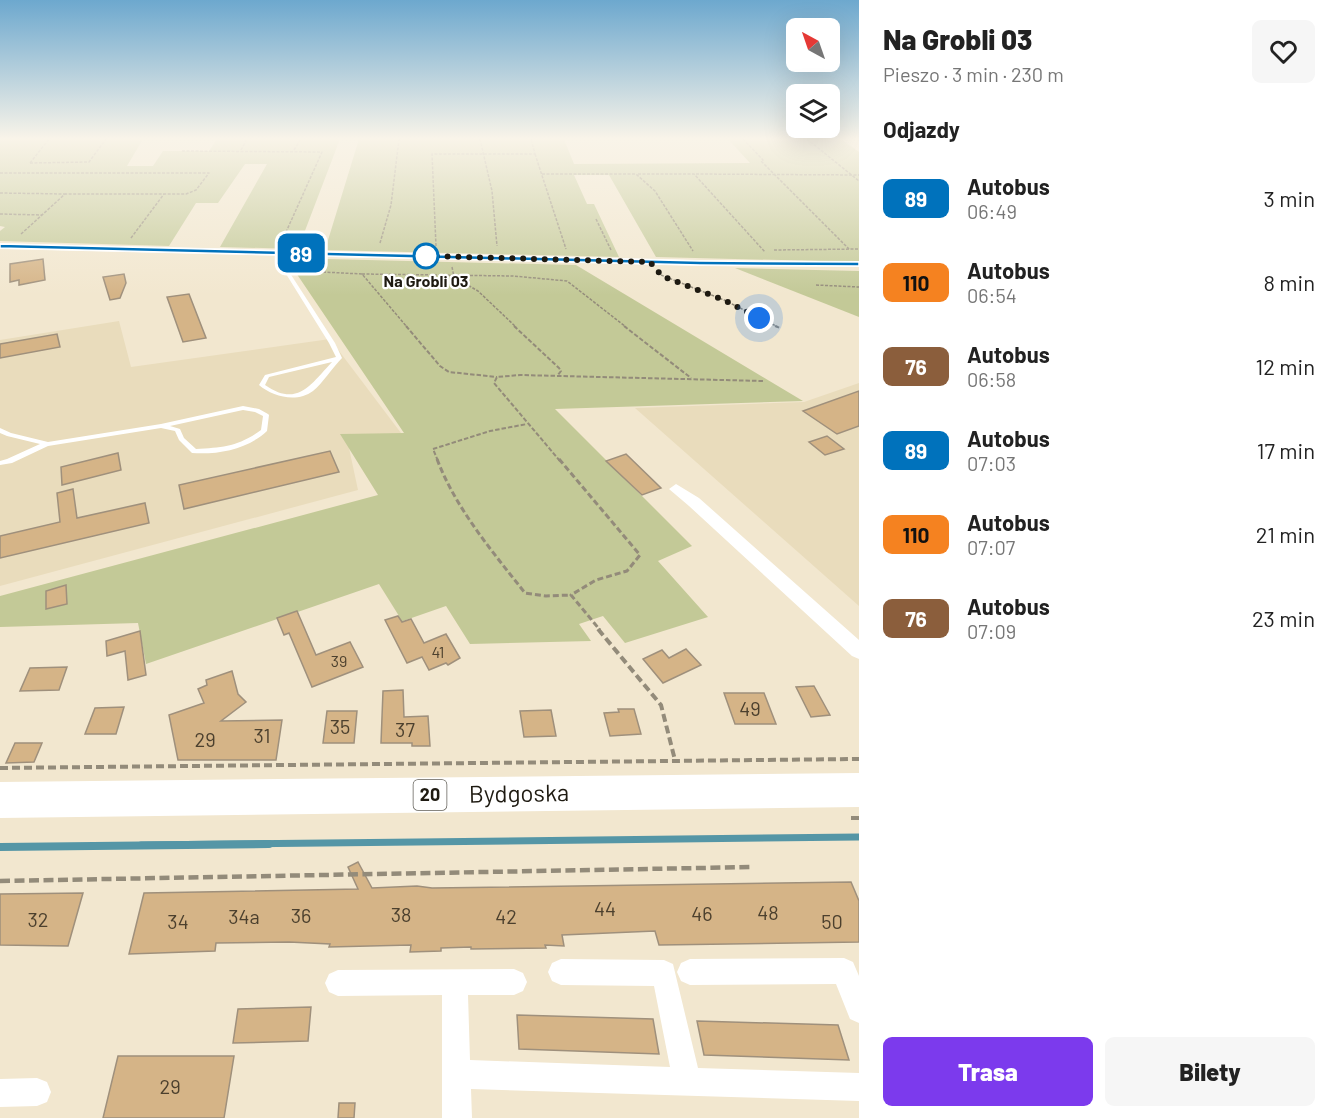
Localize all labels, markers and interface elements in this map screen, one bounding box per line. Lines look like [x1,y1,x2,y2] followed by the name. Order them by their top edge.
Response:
[786,18,840,72] north arrow
[786,18,840,138] map controls
[1252,20,1315,83] button: heart
[883,22,1032,56] text: Na Grobli 03
[883,62,1064,86] text: Pieszo · 3 min · 230 m
[786,84,840,138] button: layers
[883,116,960,142] text: Odjazdy
[967,173,1050,199] text: Autobus
[1264,185,1315,211] text: 3 min
[905,186,927,211] text: 89
[967,199,1017,223] text: 06:49
[274,234,328,272] line badge: 89
[290,241,312,266] text: 89
[413,243,439,269] marker: Na Grobli 03
[967,257,1050,283] text: Autobus
[1263,269,1315,295] text: 8 min
[903,270,930,295] text: 110
[384,271,468,290] place label: Na Grobli 03
[967,283,1017,307] text: 06:54
[744,303,774,333] your location
[967,341,1050,367] text: Autobus
[1255,353,1315,379] text: 12 min
[905,354,927,379] text: 76
[967,367,1016,391] text: 06:58
[967,425,1050,451] text: Autobus
[1257,437,1315,463] text: 17 min
[905,438,927,463] text: 89
[967,451,1016,475] text: 07:03
[967,509,1050,535] text: Autobus
[1256,521,1315,547] text: 21 min
[903,522,930,547] text: 110
[967,535,1015,559] text: 07:07
[967,593,1050,619] text: Autobus
[1252,605,1315,631] text: 23 min
[905,606,927,631] text: 76
[967,619,1016,643] text: 07:09
[432,642,444,661] house number: 41
[331,651,347,670] house number: 39
[739,696,761,720] house number: 49
[330,714,350,738] house number: 35
[395,717,415,741] house number: 37
[253,723,271,747] house number: 31
[194,727,216,751] house number: 29
[469,777,569,808] street label: Bydgoska
[414,780,446,810] road number: 20
[594,896,616,920] house number: 44
[757,900,779,924] house number: 48
[691,901,713,925] house number: 46
[391,902,411,926] house number: 38
[291,903,311,927] house number: 36
[228,904,260,928] house number: 34a
[495,904,517,928] house number: 42
[27,907,49,931] house number: 32
[167,909,189,933] house number: 34
[821,909,843,933] house number: 50
[883,1037,1093,1106] button: Trasa
[1105,1037,1315,1106] button: Bilety
[159,1074,181,1098] house number: 29

